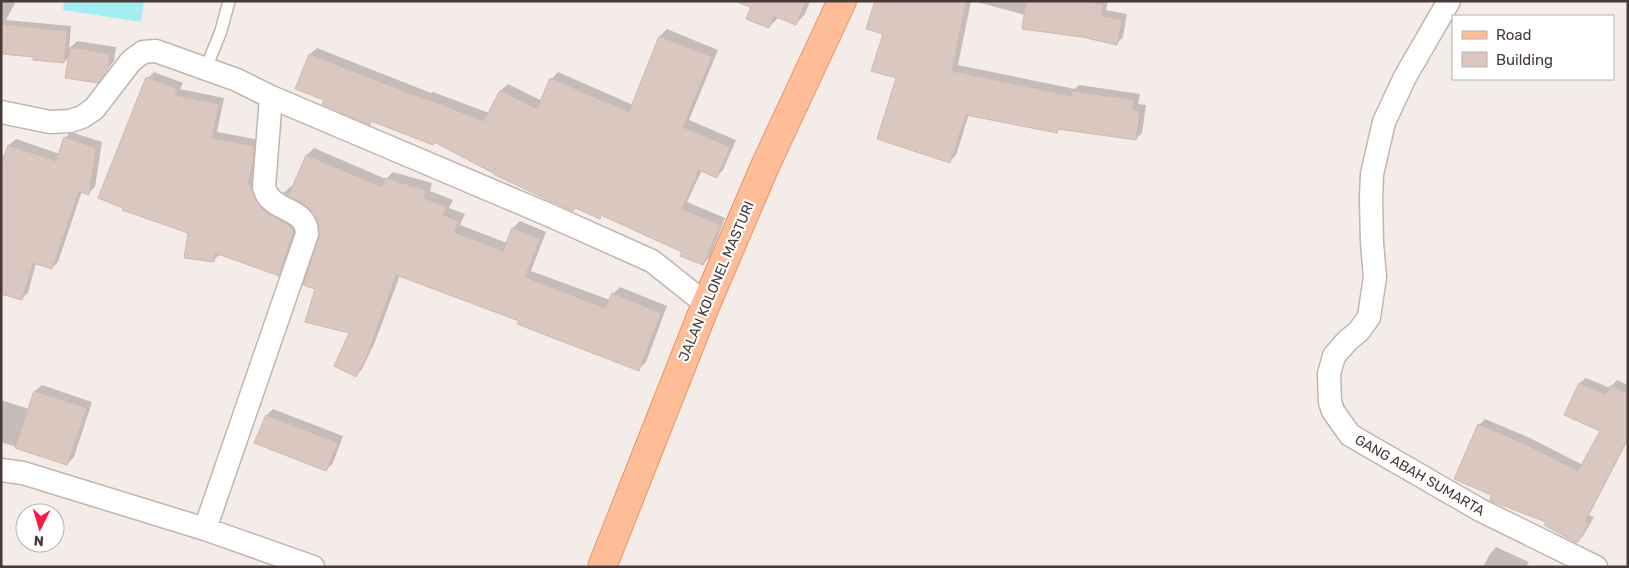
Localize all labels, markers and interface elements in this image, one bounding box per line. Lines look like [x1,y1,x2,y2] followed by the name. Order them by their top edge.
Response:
[1452,15,1614,80] legend
[1496,26,1532,44] text: Road
[1496,51,1553,69] text: Building
[675,199,758,364] street label: JALAN KOLONEL MASTURI
[1352,431,1488,520] street label: GANG ABAH SUMARTA
[15,503,65,553] north arrow
[33,532,45,549] text: N

